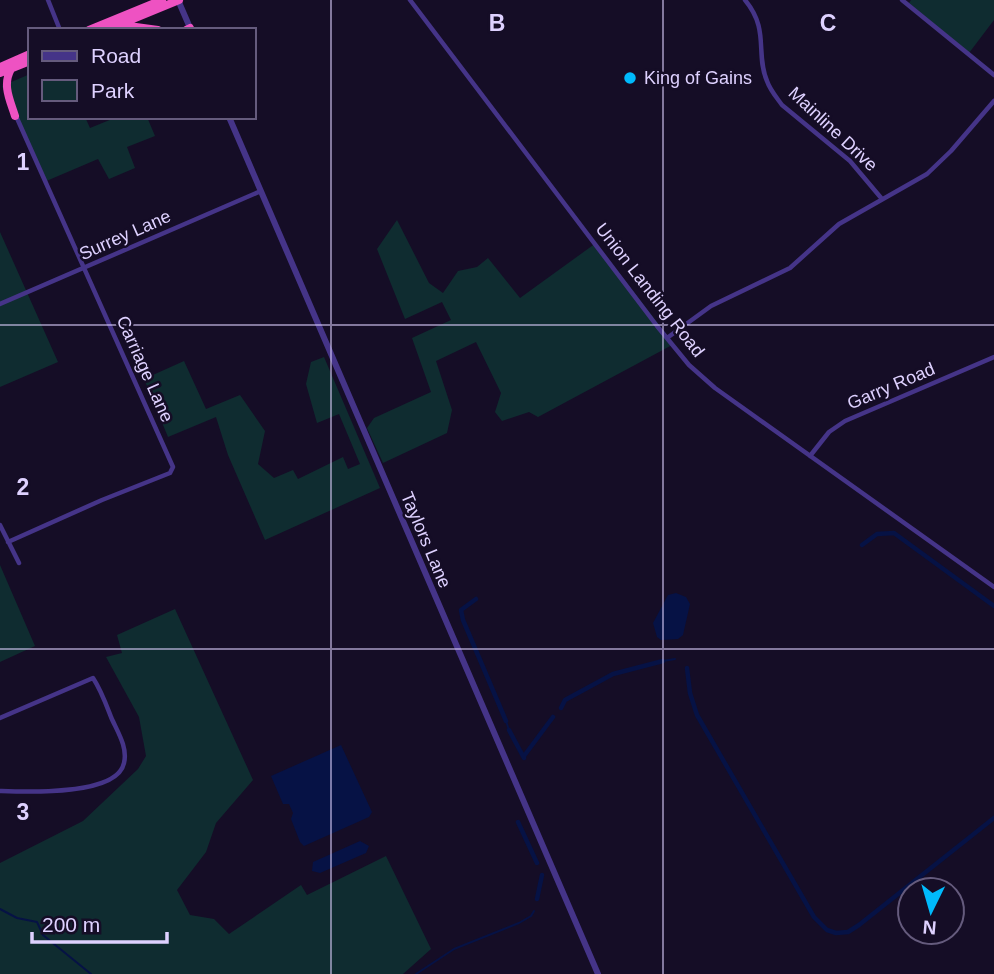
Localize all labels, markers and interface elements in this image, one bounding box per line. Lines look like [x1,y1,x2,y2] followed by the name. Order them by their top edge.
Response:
[489,10,505,36] text: B
[820,10,836,36] text: C
[28,28,256,119] legend
[91,44,141,67] text: Road
[644,68,752,88] place label: King of Gains
[622,70,638,86] marker: King of Gains
[91,79,135,102] text: Park
[784,83,882,175] street label: Mainline Drive
[17,149,30,175] text: 1
[76,206,174,264] street label: Surrey Lane
[592,219,708,361] street label: Union Landing Road
[113,313,177,425] street label: Carriage Lane
[844,359,938,413] street label: Garry Road
[17,474,29,500] text: 2
[397,489,455,591] street label: Taylors Lane
[17,799,29,825] text: 3
[896,876,966,946] north arrow
[32,900,166,944] scale bar
[42,913,100,936] text: 200 m
[922,916,937,938] text: N

